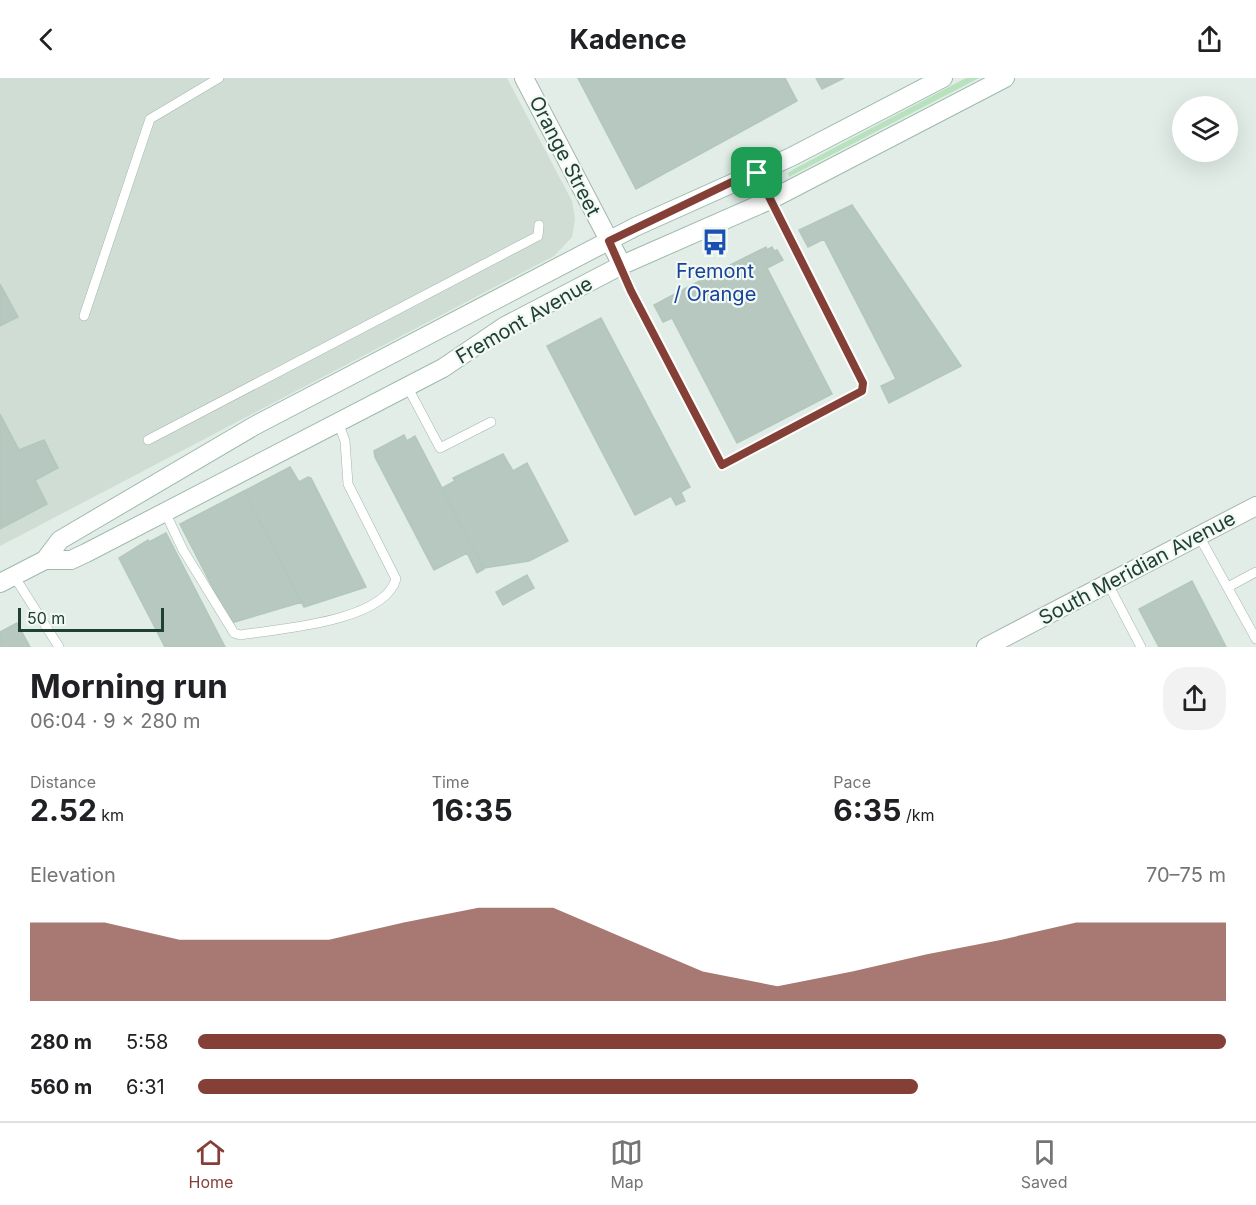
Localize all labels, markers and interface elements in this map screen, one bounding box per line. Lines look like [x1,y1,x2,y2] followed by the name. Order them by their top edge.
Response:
[30,23,63,56] icon: back
[570,23,686,56] text: Kadence
[1193,23,1226,56] icon: share
[524,92,606,221] street label: Orange Street
[1172,96,1238,162] map controls
[1172,96,1238,162] button: layers
[731,147,782,198] pin
[740,156,773,189] icon: arrive
[700,227,730,257] bus stop icon: Fremont / Orange
[674,259,756,306] place label: Fremont / Orange
[451,271,597,369] street label: Fremont Avenue
[1035,506,1239,630] street label: South Meridian Avenue
[18,605,164,632] scale bar
[27,608,65,628] text: 50 m
[30,666,228,706] text: Morning run
[1163,667,1226,730] button: share
[30,709,201,733] text: 06:04 · 9 × 280 m
[30,772,96,792] text: Distance
[432,772,469,792] text: Time
[833,772,871,792] text: Pace
[30,792,97,828] text: 2.52
[432,792,513,828] text: 16:35
[833,792,901,828] text: 6:35
[97,805,124,825] text: km
[901,805,934,825] text: /km
[30,863,116,887] text: Elevation
[1146,863,1226,887] text: 70–75 m
[30,1030,92,1054] text: 280 m
[126,1030,168,1054] text: 5:58
[30,1075,92,1099] text: 560 m
[126,1075,165,1099] text: 6:31
[189,1136,233,1192] tab: Home
[610,1136,644,1192] tab: Map
[1021,1136,1067,1192] tab: Saved

